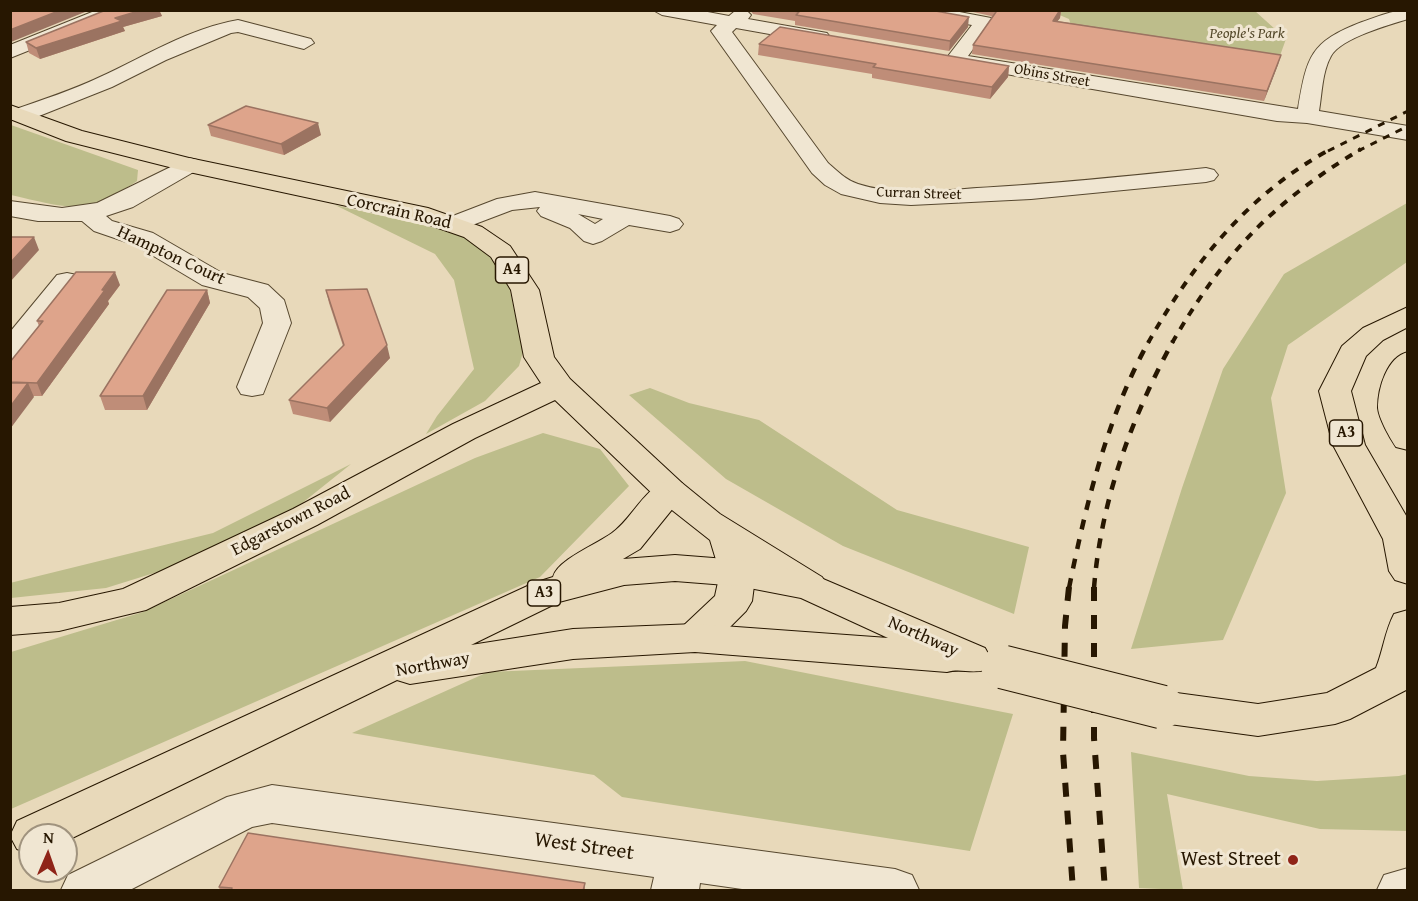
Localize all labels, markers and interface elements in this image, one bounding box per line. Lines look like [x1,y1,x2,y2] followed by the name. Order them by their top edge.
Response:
[1210,25,1284,43] park label: People's Park
[1013,60,1091,92] street label: Obins Street
[876,184,962,204] street label: Curran Street
[345,189,453,235] street label: Corcrain Road
[113,221,229,291] street label: Hampton Court
[496,257,528,283] road number: A4
[1330,420,1362,446] road number: A3
[228,483,354,561] street label: Edgarstown Road
[528,580,560,606] road number: A3
[884,612,962,662] street label: Northway
[394,648,472,682] street label: Northway
[18,823,78,883] north arrow
[43,825,54,849] text: N
[533,828,635,866] street label: West Street
[1181,847,1281,873] place label: West Street
[1286,853,1300,867] marker: West Street

